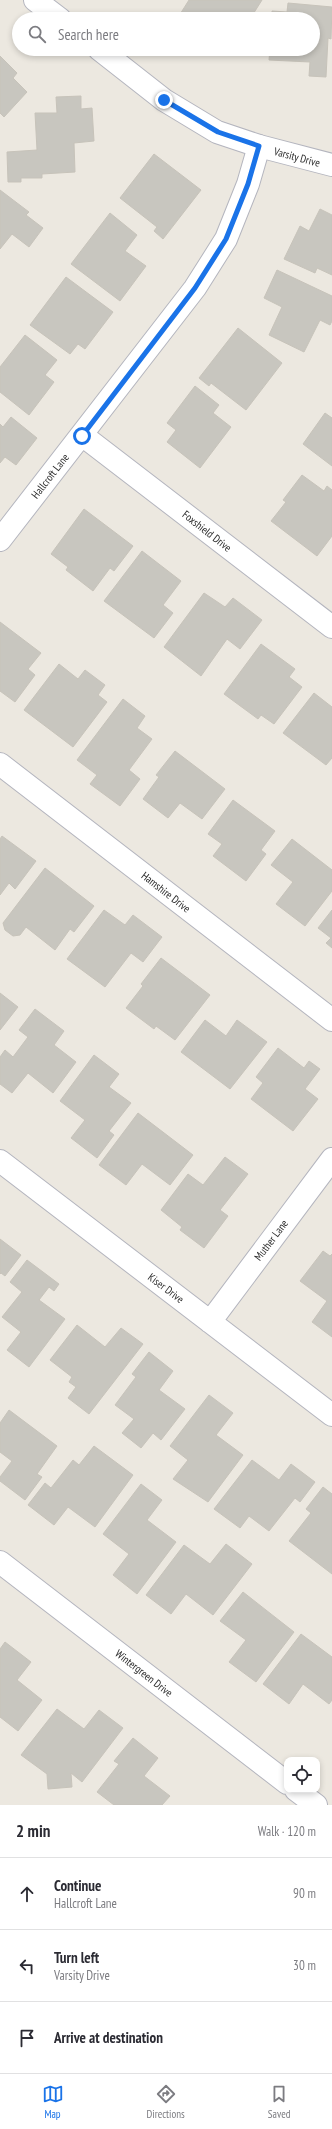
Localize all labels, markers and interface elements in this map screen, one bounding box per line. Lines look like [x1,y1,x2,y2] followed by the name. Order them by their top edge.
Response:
[12,12,320,56] search box
[26,23,48,45] icon: search
[58,25,119,44] text: Search here
[155,91,173,109] route end
[271,144,322,170] street label: Varsity Drive
[73,427,91,445] route start
[28,450,72,501] street label: Hallcroft Lane
[180,507,235,555] street label: Foxshield Drive
[139,869,194,916] street label: Hamshire Drive
[251,1216,291,1263] street label: Muther Lane
[145,1270,187,1306] street label: Kiser Drive
[112,1646,176,1700] street label: Wintergreen Drive
[284,1757,320,1793] map controls
[284,1757,320,1793] button: locate
[16,1820,50,1842] text: 2 min
[258,1823,316,1840] text: Walk · 120 m
[54,1876,101,1895] text: Continue
[16,1883,38,1905] icon: ahead
[293,1885,316,1902] text: 90 m
[54,1895,117,1912] text: Hallcroft Lane
[54,1948,99,1967] text: Turn left
[16,1955,38,1977] icon: left
[293,1957,316,1974] text: 30 m
[54,1967,110,1984] text: Varsity Drive
[16,2027,38,2049] icon: arrive
[54,2028,163,2047] text: Arrive at destination
[42,2083,64,2121] tab: Map
[147,2083,185,2121] tab: Directions
[268,2083,290,2121] tab: Saved

